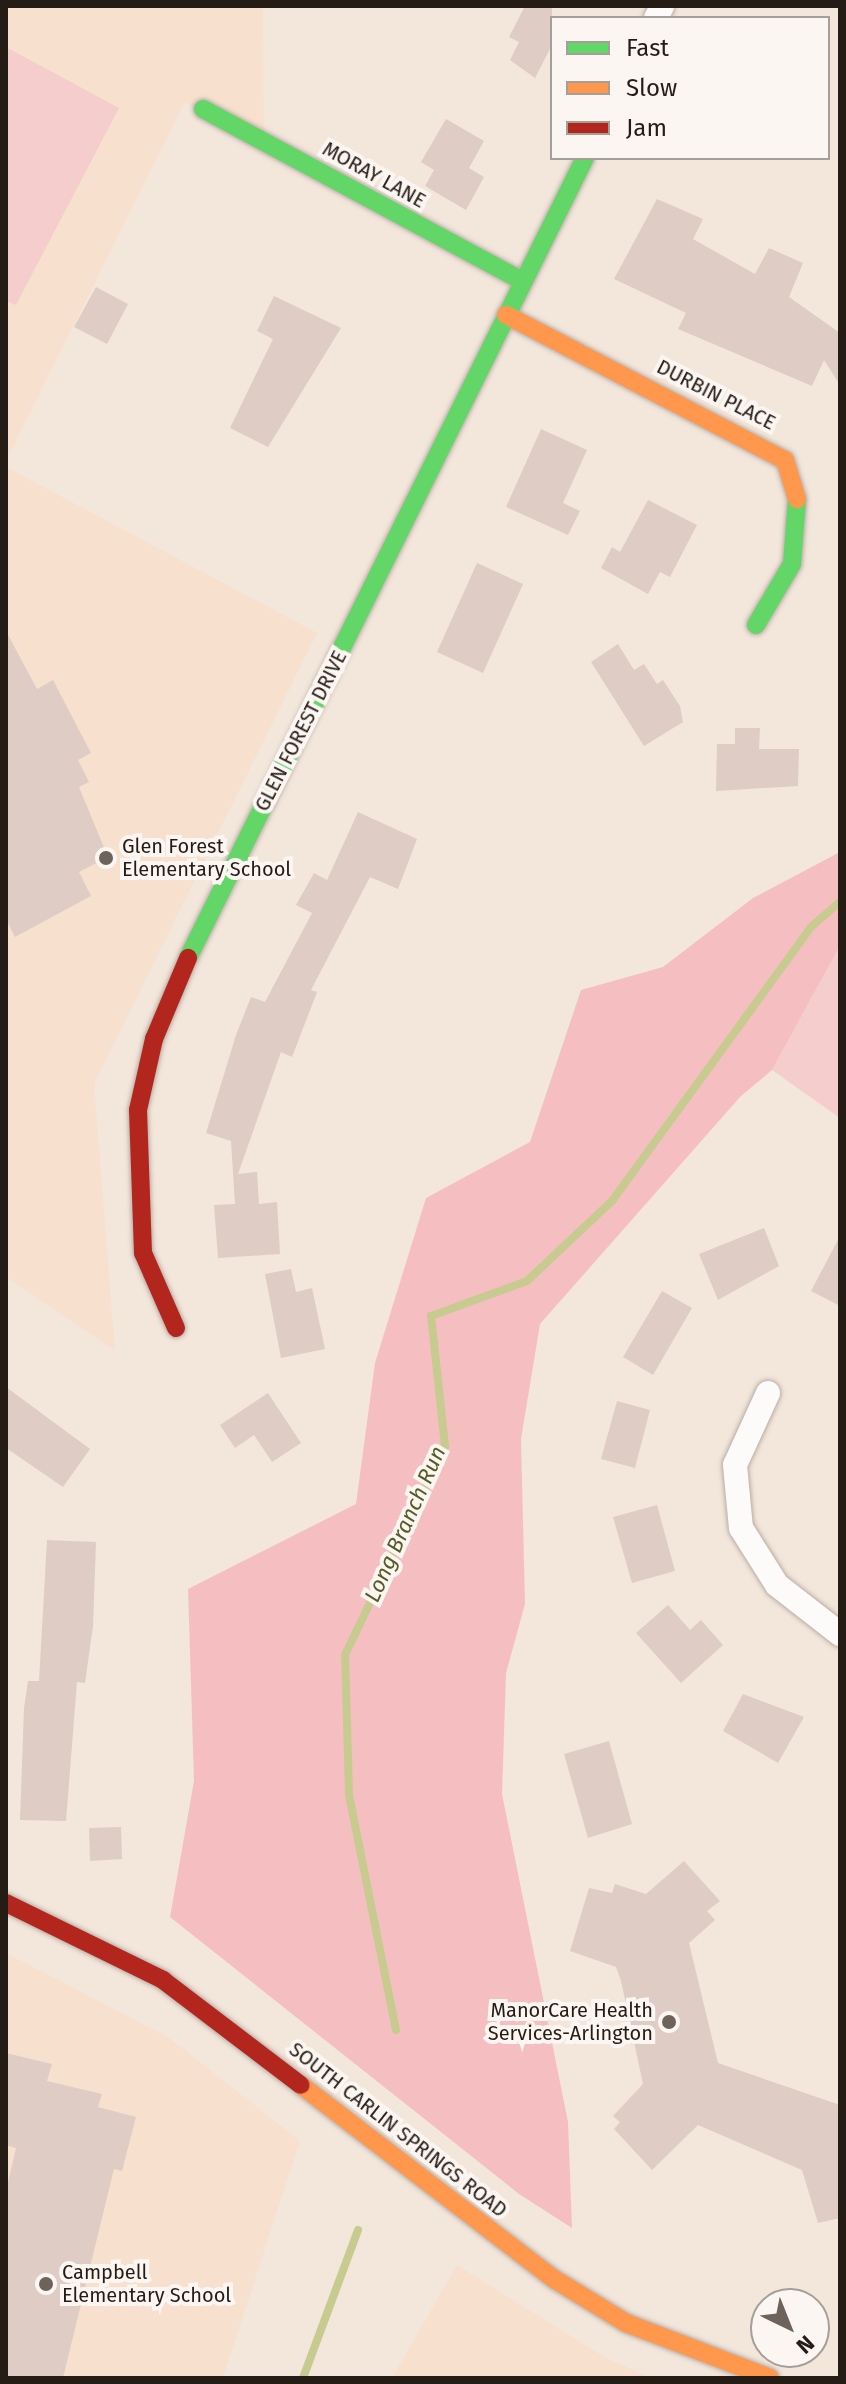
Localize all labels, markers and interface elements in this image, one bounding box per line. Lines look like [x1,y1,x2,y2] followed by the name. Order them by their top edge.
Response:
[550,16,830,160] legend
[626,34,669,62] text: Fast
[626,74,677,102] text: Slow
[626,114,667,142] text: Jam
[318,137,430,213] street label: MORAY LANE
[653,355,779,435] street label: DURBIN PLACE
[250,647,352,815] street label: GLEN FOREST DRIVE
[122,834,291,881] place label: Glen Forest Elementary School
[97,849,115,867] marker: Glen Forest Elementary School
[359,1442,451,1606] water label: Long Branch Run
[488,1998,653,2045] place label: ManorCare Health Services-Arlington
[660,2013,678,2031] marker: ManorCare Health Services-Arlington
[284,2038,512,2222] street label: SOUTH CARLIN SPRINGS ROAD
[62,2260,231,2307] place label: Campbell Elementary School
[37,2275,55,2293] marker: Campbell Elementary School
[750,2288,830,2368] north arrow
[791,2330,820,2359] text: N

